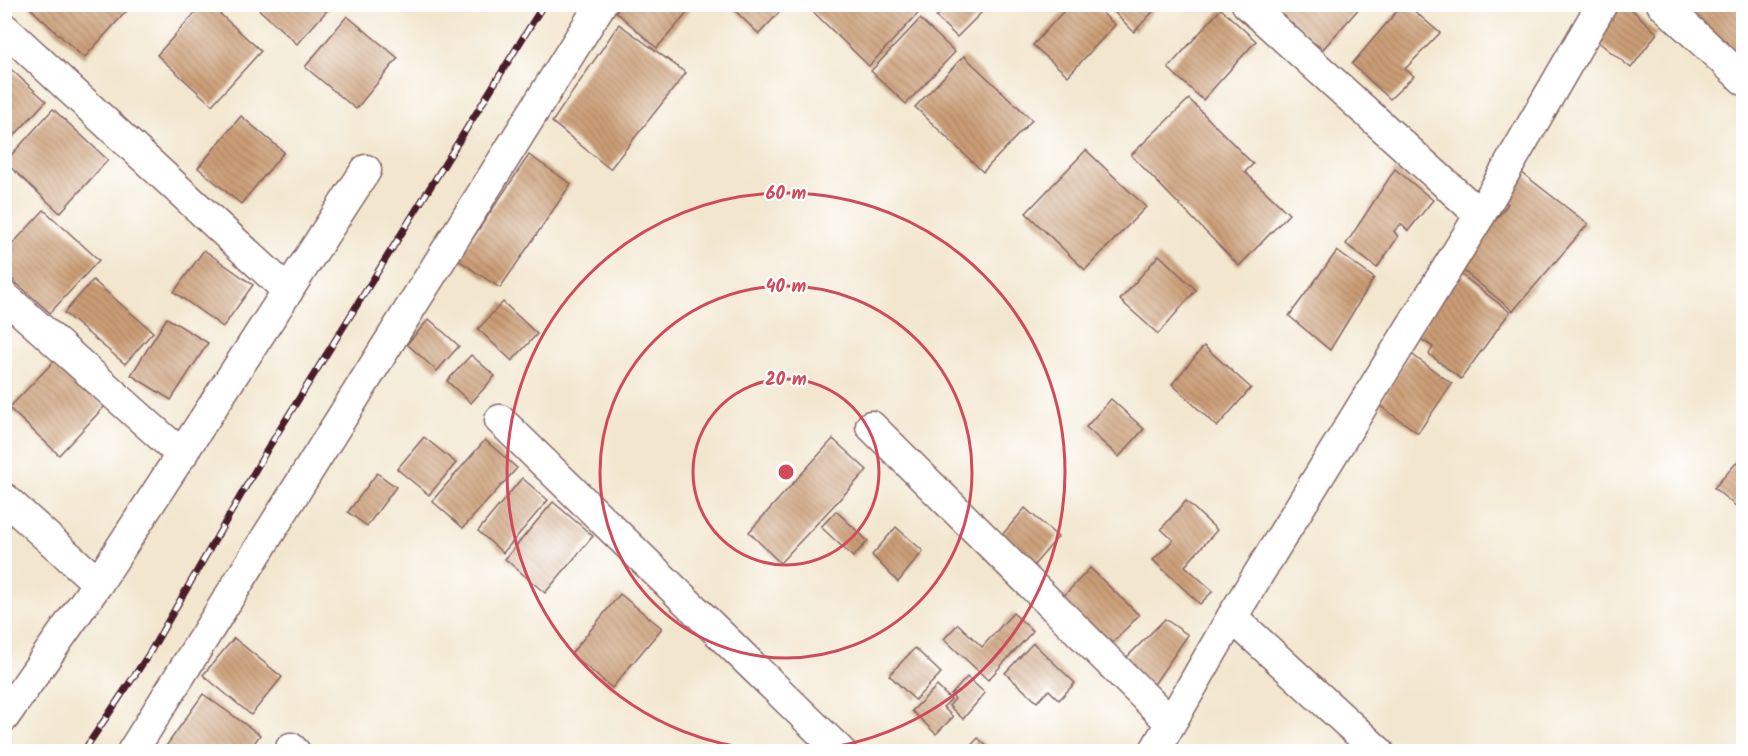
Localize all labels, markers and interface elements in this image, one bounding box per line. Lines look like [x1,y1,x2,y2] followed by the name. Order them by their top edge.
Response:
[766,180,807,209] text: 60 m
[766,273,807,302] text: 40 m
[765,366,807,395] text: 20 m
[776,462,796,482] centre of rings

